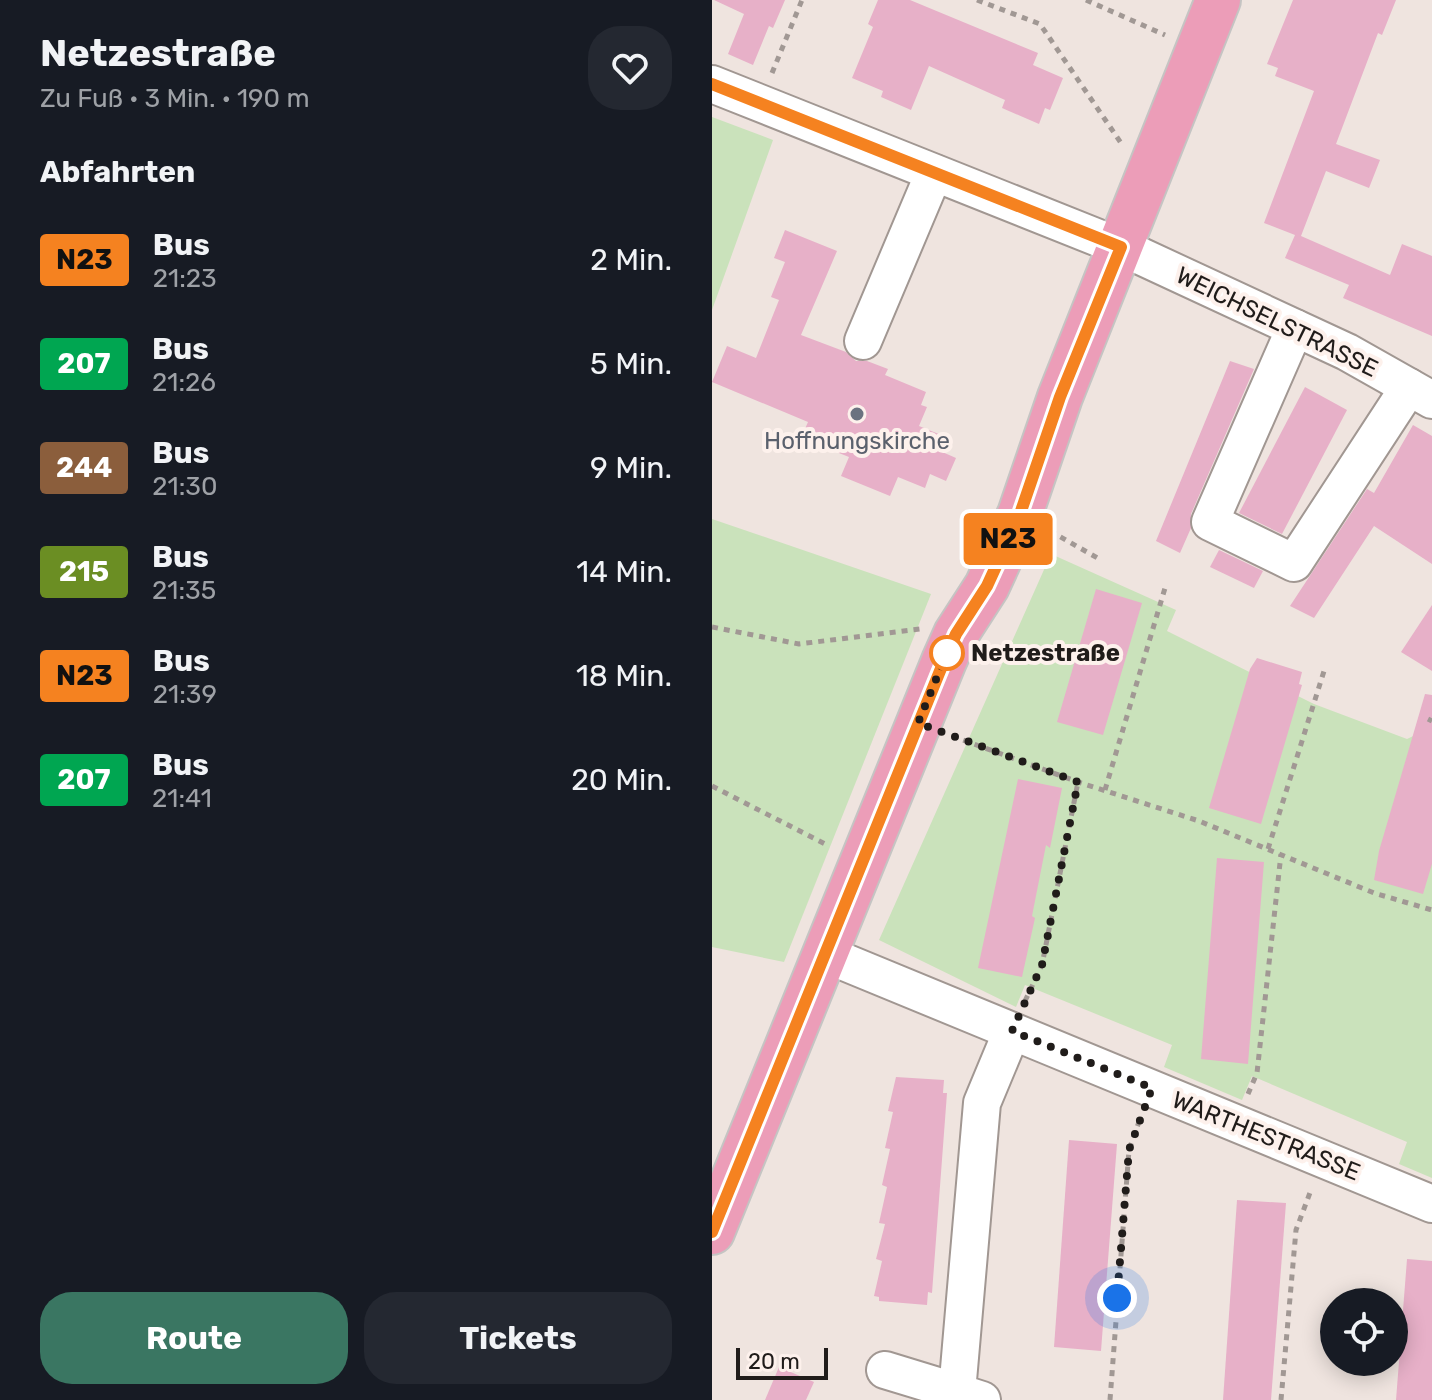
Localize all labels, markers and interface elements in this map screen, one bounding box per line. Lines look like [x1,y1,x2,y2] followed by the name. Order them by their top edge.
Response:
[588,26,672,110] button: heart
[40,30,276,76] text: Netzestraße
[40,83,310,114] text: Zu Fuß · 3 Min. · 190 m
[40,154,195,190] text: Abfahrten
[153,227,210,263] text: Bus
[590,242,672,278] text: 2 Min.
[56,243,113,276] text: N23
[1172,261,1382,383] street label: WEICHSELSTRASSE
[153,263,217,294] text: 21:23
[152,331,209,367] text: Bus
[590,346,672,382] text: 5 Min.
[57,347,111,380] text: 207
[152,367,216,398] text: 21:26
[848,405,866,423] marker: Hoffnungskirche
[764,427,950,455] place label: Hoffnungskirche
[152,435,209,471] text: Bus
[590,450,672,486] text: 9 Min.
[56,451,112,484] text: 244
[152,471,218,502] text: 21:30
[962,513,1054,565] line badge: N23
[980,522,1036,555] text: N23
[152,539,209,575] text: Bus
[576,554,672,590] text: 14 Min.
[59,555,109,588] text: 215
[152,575,216,606] text: 21:35
[930,636,964,670] marker: Netzestraße
[971,639,1120,667] place label: Netzestraße
[153,643,210,679] text: Bus
[576,658,672,694] text: 18 Min.
[56,659,113,692] text: N23
[153,679,217,710] text: 21:39
[152,747,209,783] text: Bus
[571,762,672,798] text: 20 Min.
[57,763,111,796] text: 207
[152,783,212,814] text: 21:41
[1168,1085,1364,1187] street label: WARTHESTRASSE
[1097,1278,1137,1318] your location
[1320,1288,1408,1376] map controls
[1320,1288,1408,1376] button: locate
[40,1292,348,1384] button: Route
[364,1292,672,1384] button: Tickets
[736,1344,828,1380] scale bar
[748,1348,800,1375] text: 20 m

